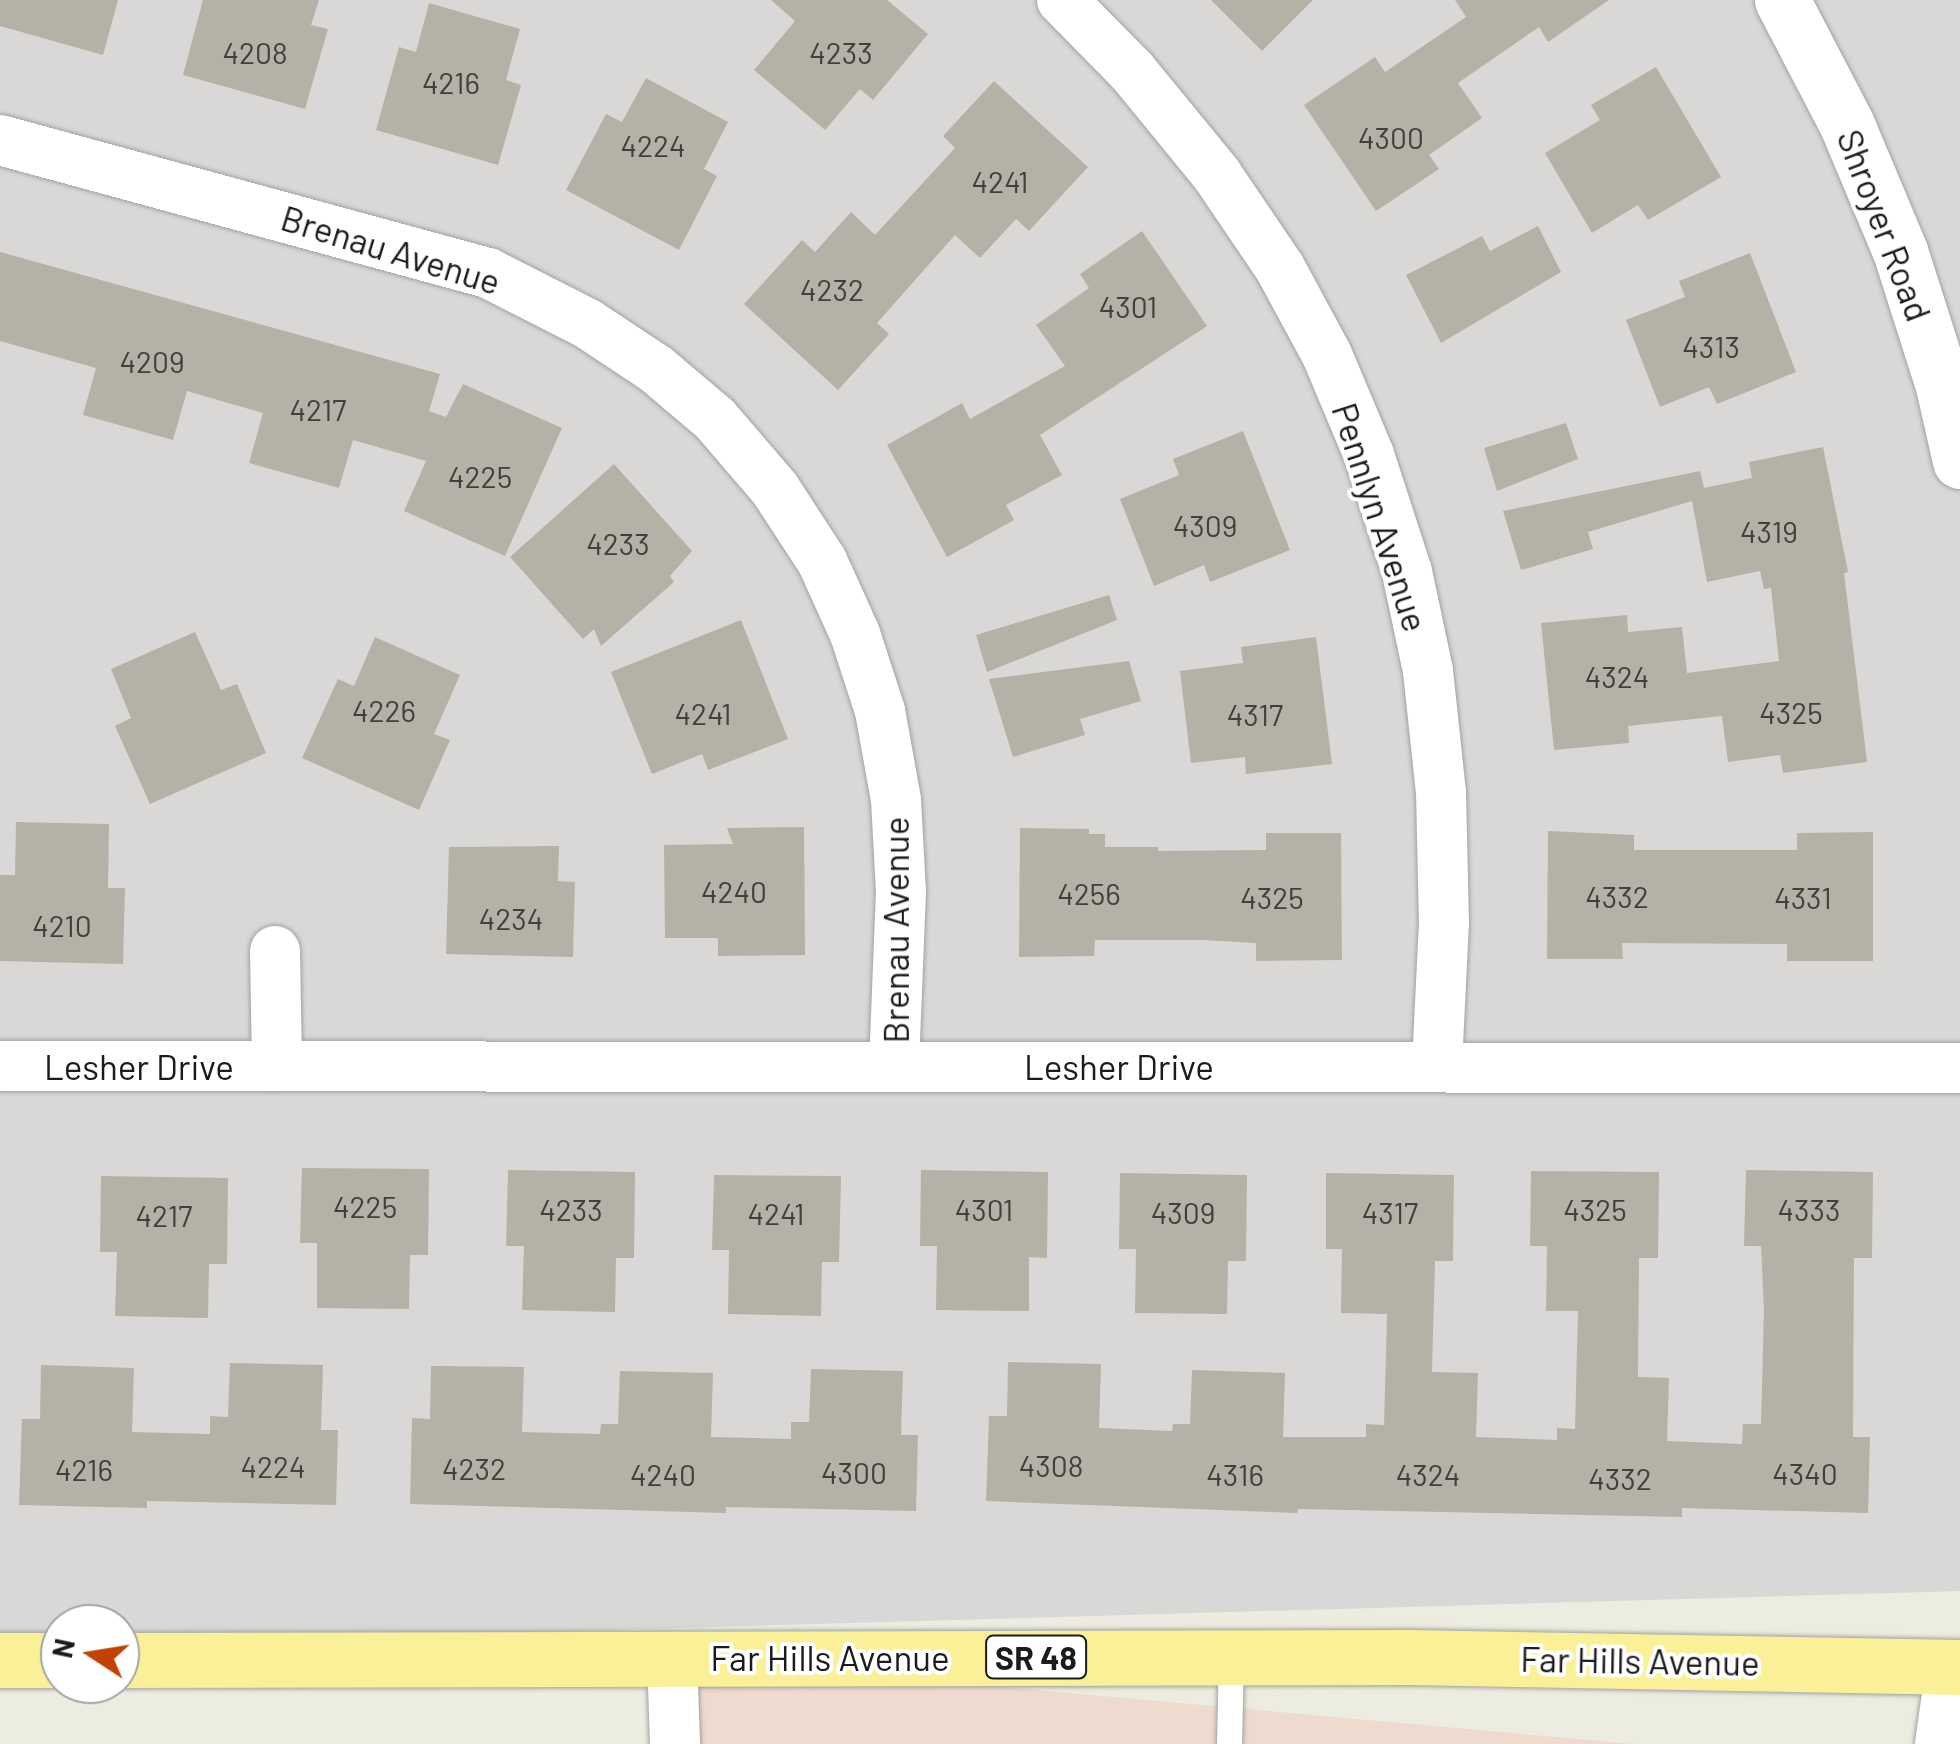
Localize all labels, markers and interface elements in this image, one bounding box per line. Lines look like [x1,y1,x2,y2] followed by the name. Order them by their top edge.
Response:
[222,34,288,70] house number: 4208
[809,34,873,70] house number: 4233
[422,64,480,100] house number: 4216
[1358,119,1424,155] house number: 4300
[1829,123,1941,327] street label: Shroyer Road
[620,127,686,163] house number: 4224
[972,163,1028,199] house number: 4241
[276,196,506,302] street label: Brenau Avenue
[800,271,864,307] house number: 4232
[1099,288,1157,324] house number: 4301
[1682,328,1740,364] house number: 4313
[119,343,185,379] house number: 4209
[290,391,346,427] house number: 4217
[1324,397,1438,637] street label: Pennlyn Avenue
[448,458,512,494] house number: 4225
[1173,507,1237,543] house number: 4309
[1740,513,1798,549] house number: 4319
[586,525,650,561] house number: 4233
[1585,658,1649,694] house number: 4324
[352,692,416,728] house number: 4226
[1759,694,1823,730] house number: 4325
[675,695,731,731] house number: 4241
[1227,696,1283,732] house number: 4317
[874,817,916,1043] street label: Brenau Avenue
[701,873,767,909] house number: 4240
[1057,875,1121,911] house number: 4256
[1585,878,1649,914] house number: 4332
[1240,879,1304,915] house number: 4325
[1774,879,1832,915] house number: 4331
[479,900,543,936] house number: 4234
[32,907,92,943] house number: 4210
[44,1045,234,1087] street label: Lesher Drive
[1024,1045,1214,1087] street label: Lesher Drive
[333,1188,397,1224] house number: 4225
[539,1191,603,1227] house number: 4233
[955,1191,1013,1227] house number: 4301
[1563,1191,1627,1227] house number: 4325
[1778,1191,1840,1227] house number: 4333
[1151,1194,1215,1230] house number: 4309
[1362,1194,1418,1230] house number: 4317
[748,1195,804,1231] house number: 4241
[136,1197,192,1233] house number: 4217
[1019,1447,1083,1483] house number: 4308
[240,1448,306,1484] house number: 4224
[442,1450,506,1486] house number: 4232
[55,1451,113,1487] house number: 4216
[821,1454,887,1490] house number: 4300
[1772,1455,1838,1491] house number: 4340
[630,1456,696,1492] house number: 4240
[1206,1456,1264,1492] house number: 4316
[1396,1456,1460,1492] house number: 4324
[1588,1460,1652,1496] house number: 4332
[40,1604,140,1704] north arrow
[984,1630,1088,1684] road number: SR 48
[44,1636,81,1661] text: N
[710,1636,950,1678] street label: Far Hills Avenue
[1520,1637,1760,1683] street label: Far Hills Avenue

